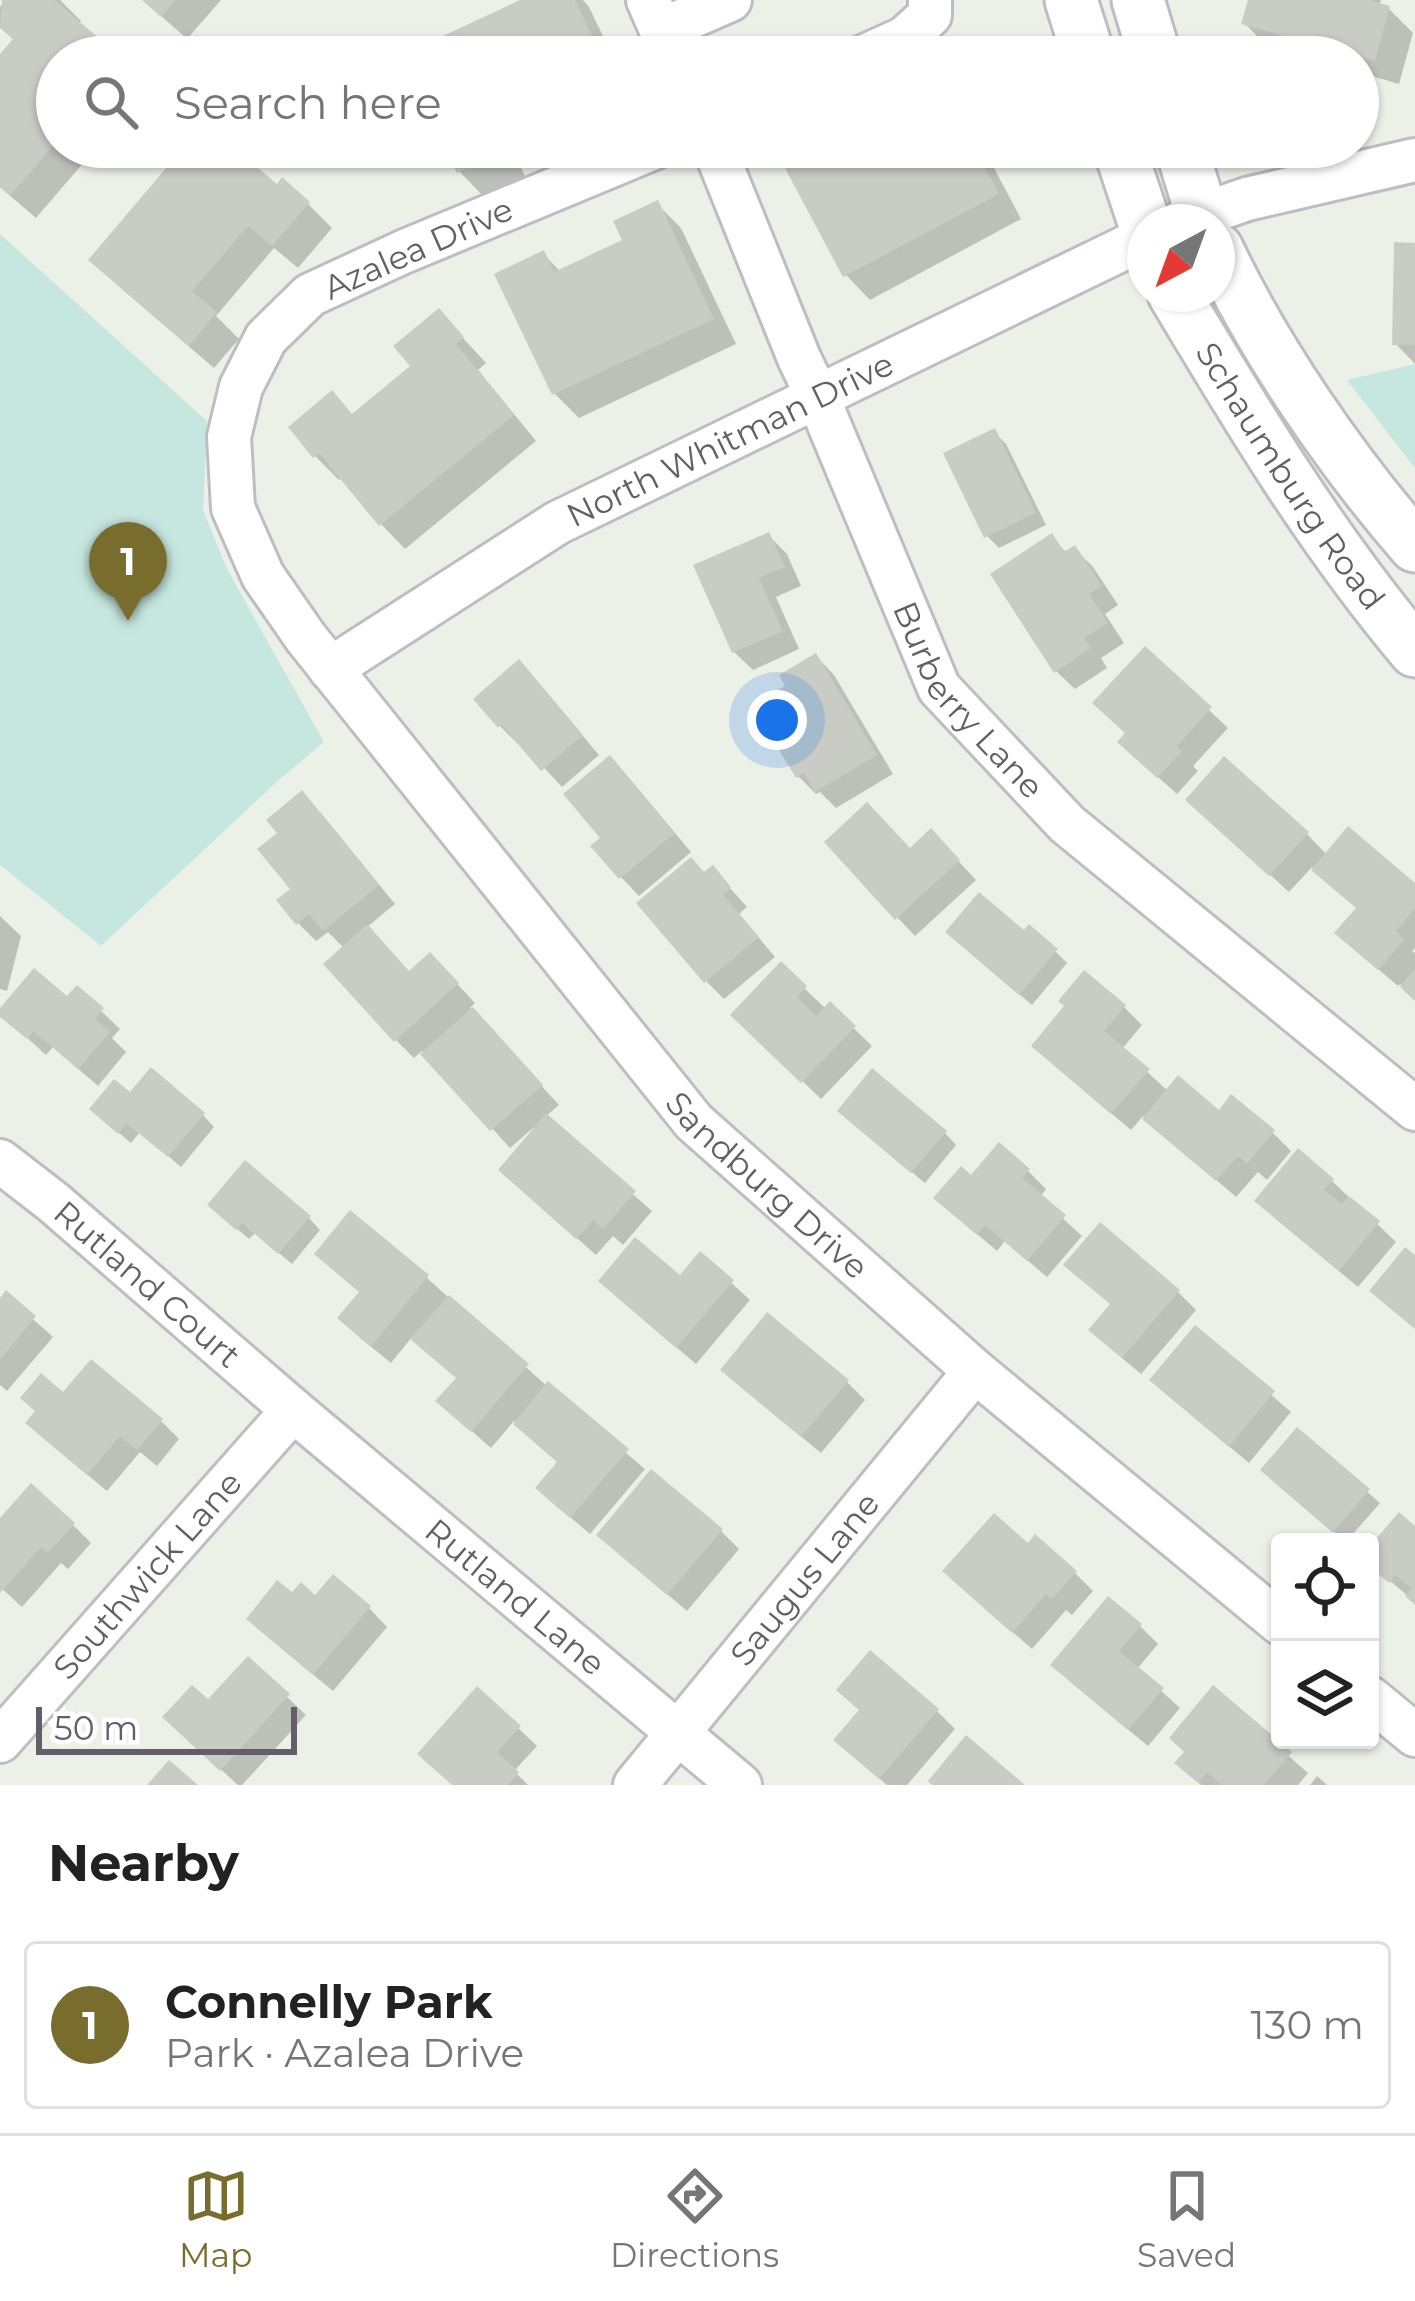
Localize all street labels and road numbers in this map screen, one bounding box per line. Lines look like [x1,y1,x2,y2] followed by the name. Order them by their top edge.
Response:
[317,188,519,308] street label: Azalea Drive
[1188,335,1394,617] street label: Schaumburg Road
[560,343,900,535] street label: North Whitman Drive
[885,595,1052,807] street label: Burberry Lane
[658,1083,877,1287] street label: Sandburg Drive
[46,1192,249,1376] street label: Rutland Court
[45,1463,250,1687] street label: Southwick Lane
[722,1484,887,1674] street label: Saugus Lane
[417,1510,614,1683] street label: Rutland Lane

